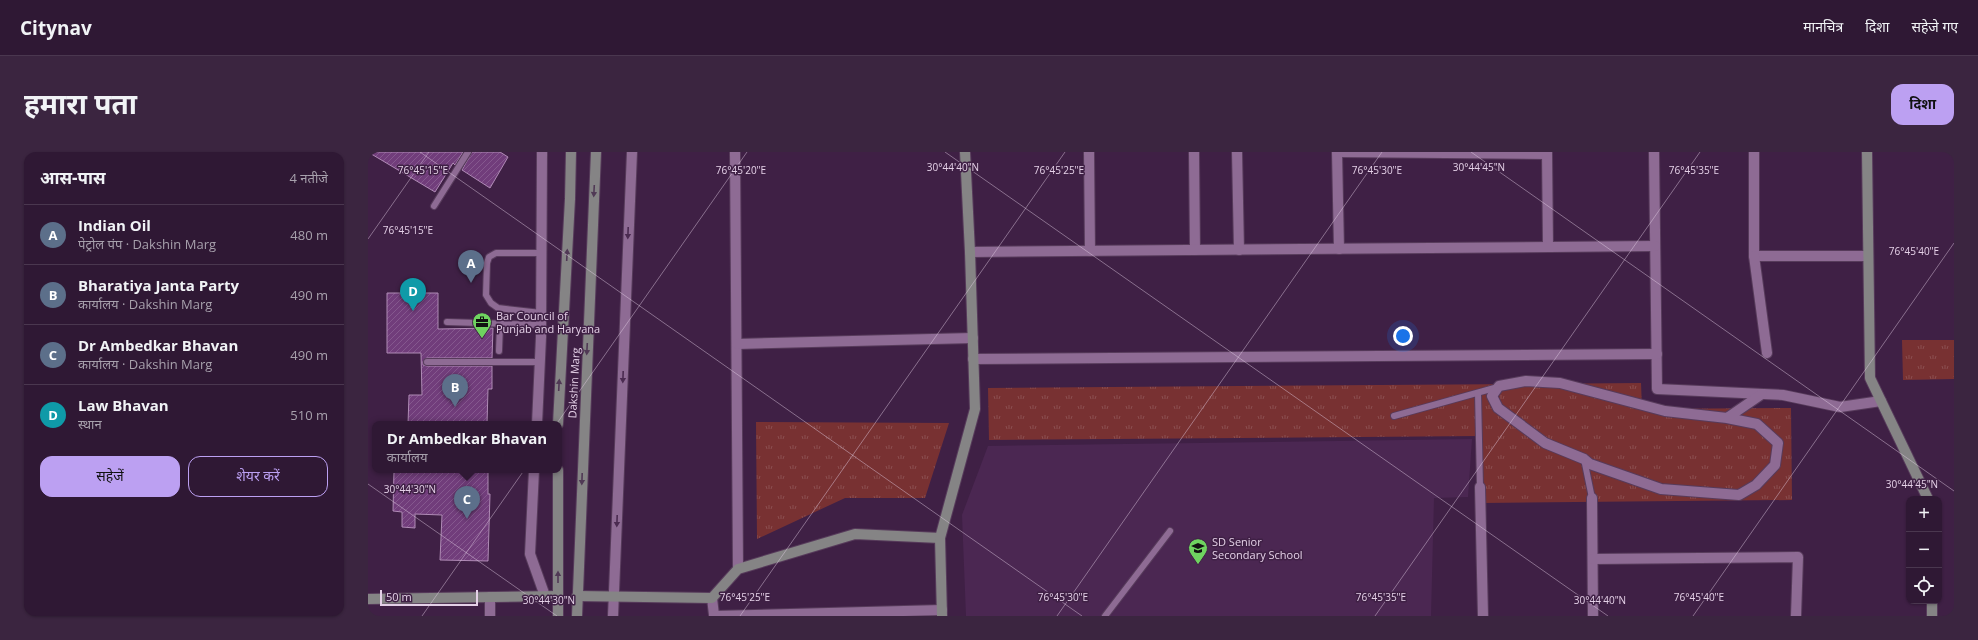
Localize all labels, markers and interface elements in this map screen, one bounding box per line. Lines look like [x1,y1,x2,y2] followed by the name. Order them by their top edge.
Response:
[20,15,92,41] text: Citynav
[1803,17,1843,36] text: मानचित्र
[1865,17,1889,36] text: दिशा
[1911,17,1958,36] text: सहेजे गए
[24,84,137,122] text: हमारा पता
[1891,84,1954,125] button: दिशा
[927,160,979,174] text: 30°44'40"N
[1453,160,1505,174] text: 30°44'45"N
[398,163,448,177] text: 76°45'15"E
[716,163,766,177] text: 76°45'20"E
[1034,163,1084,177] text: 76°45'25"E
[1352,163,1402,177] text: 76°45'30"E
[1669,163,1719,177] text: 76°45'35"E
[40,166,106,189] text: आस-पास
[290,169,328,187] text: 4 नतीजे
[591,185,598,197] one-way arrow
[78,215,151,235] text: Indian Oil
[383,223,433,237] text: 76°45'15"E
[49,226,57,244] text: A
[290,226,328,244] text: 480 m
[625,227,632,239] one-way arrow
[78,235,216,253] text: पेट्रोल पंप · Dakshin Marg
[1889,244,1939,258] text: 76°45'40"E
[563,249,570,261] one-way arrow
[458,250,484,283] pin: A
[78,275,239,295] text: Bharatiya Janta Party
[400,278,426,311] pin: D
[49,286,57,304] text: B
[290,286,328,304] text: 490 m
[78,295,212,313] text: कार्यालय · Dakshin Marg
[496,308,600,336] place label: Bar Council of Punjab and Haryana
[471,311,493,339] office icon: Bar Council of Punjab and Haryana
[1393,326,1413,346] your location
[78,335,238,355] text: Dr Ambedkar Bhavan
[584,343,591,355] one-way arrow
[49,346,57,364] text: C
[290,346,328,364] text: 490 m
[564,347,583,419] street label: Dakshin Marg
[78,355,212,373] text: कार्यालय · Dakshin Marg
[619,371,626,383] one-way arrow
[442,374,468,407] pin: B
[556,379,563,391] one-way arrow
[78,395,169,415] text: Law Bhavan
[48,406,58,424] text: D
[290,406,328,424] text: 510 m
[78,415,102,433] text: स्थान
[372,421,562,473] popup
[387,428,547,448] text: Dr Ambedkar Bhavan
[387,448,427,466] text: कार्यालय
[40,456,180,497] button: सहेजें
[188,456,328,497] button: शेयर करें
[578,473,585,485] one-way arrow
[1886,477,1938,491] text: 30°44'45"N
[384,482,436,496] text: 30°44'30"N
[454,486,480,519] pin: C
[1906,496,1942,604] map controls
[1906,496,1942,532] button: +
[613,515,620,527] one-way arrow
[1906,532,1942,568] button: −
[1212,534,1303,562] place label: SD Senior Secondary School
[1187,537,1209,565] school or university icon: SD Senior Secondary School
[1906,568,1942,604] button: locate
[555,570,561,583] one-way arrow
[380,588,478,607] scale bar
[386,589,412,604] text: 50 m
[720,590,770,604] text: 76°45'25"E
[1038,590,1088,604] text: 76°45'30"E
[1356,590,1406,604] text: 76°45'35"E
[1674,590,1724,604] text: 76°45'40"E
[523,593,575,607] text: 30°44'30"N
[1574,593,1626,607] text: 30°44'40"N

